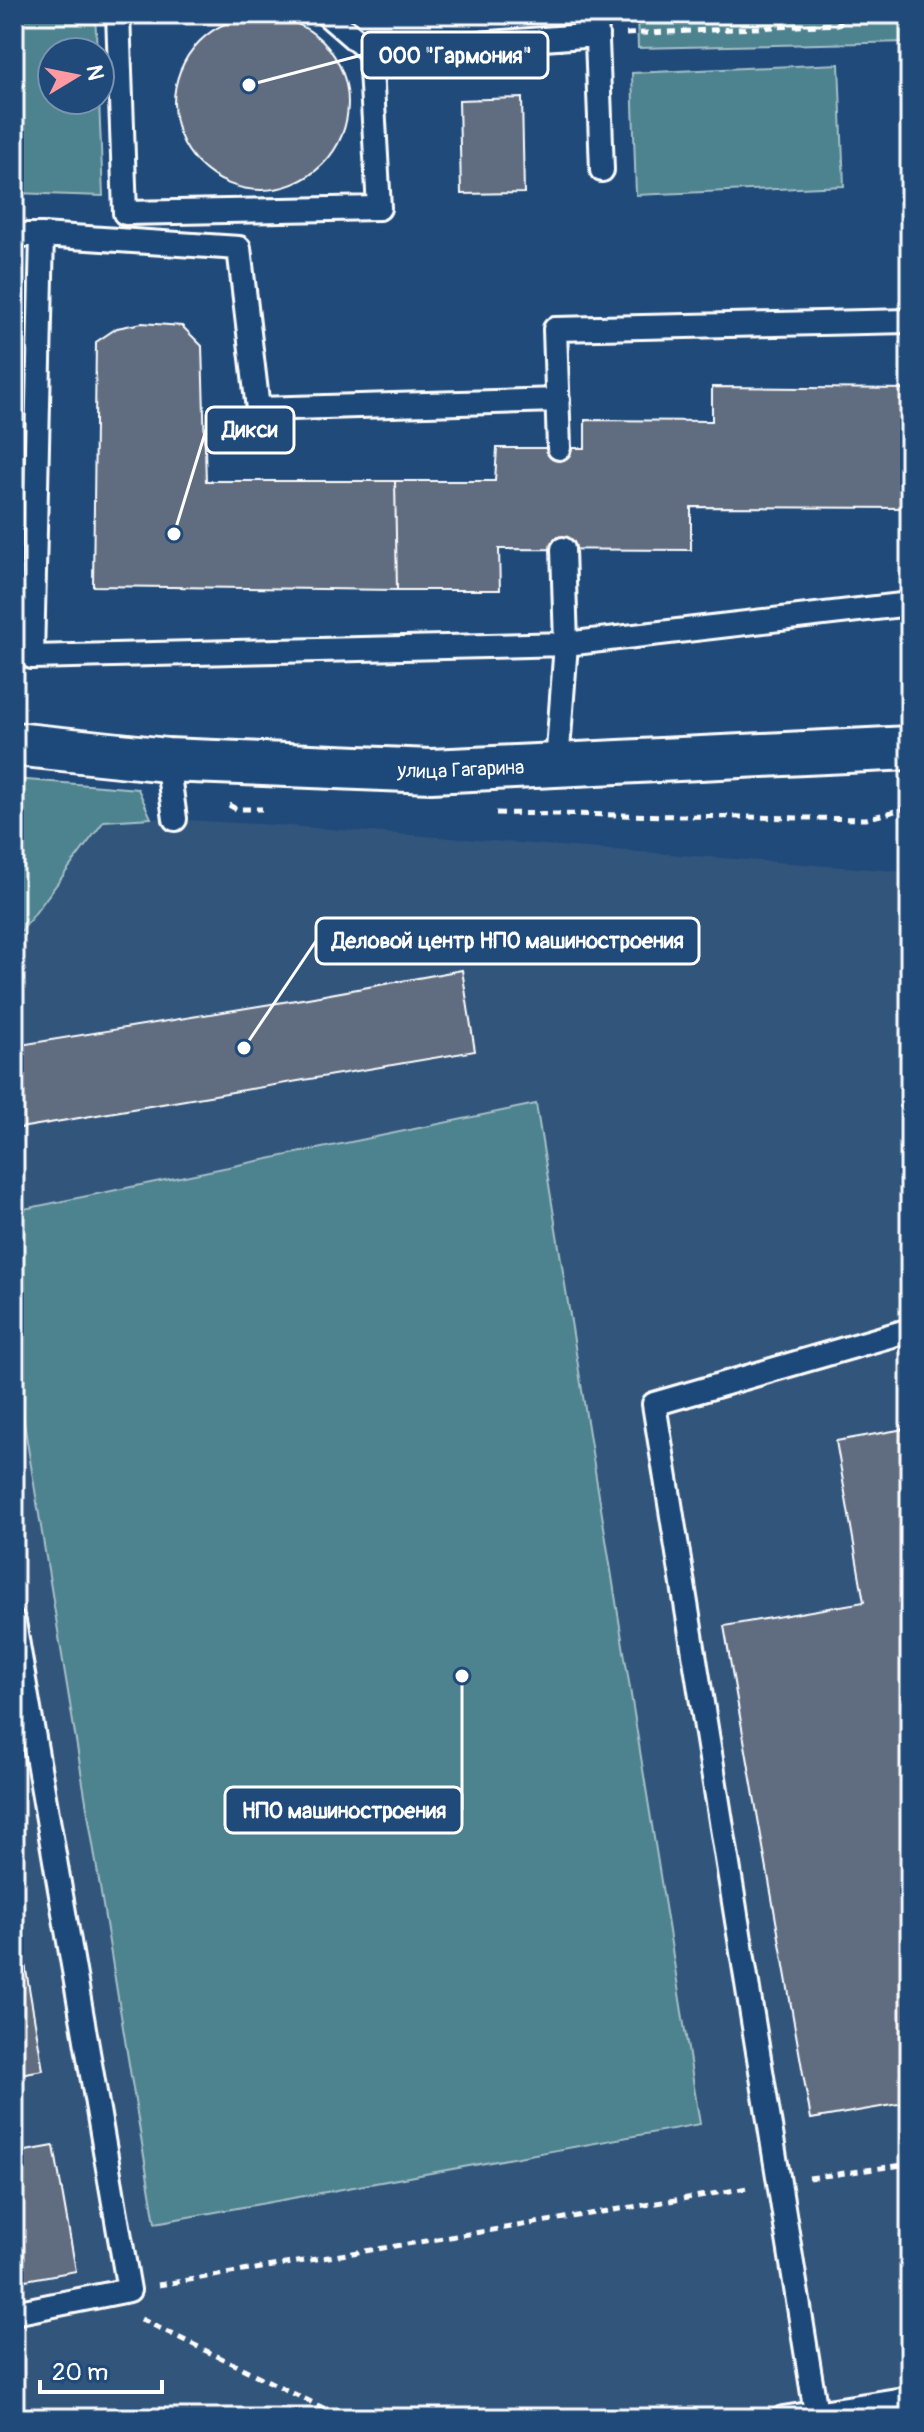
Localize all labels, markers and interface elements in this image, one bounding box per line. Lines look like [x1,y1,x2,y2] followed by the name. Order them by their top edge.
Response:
[362,32,548,78] callout: ООО "Гармония"
[36,36,116,116] north arrow
[378,42,532,70] text: ООО "Гармония"
[80,63,110,83] text: N
[206,407,294,453] callout: Дикси
[220,416,278,444] text: Дикси
[396,755,525,784] street label: улица Гагарина
[316,918,699,964] callout: Деловой центр НПО машиностроения
[330,927,684,955] text: Деловой центр НПО машиностроения
[225,1787,462,1833] callout: НПО машиностроения
[242,1797,446,1825] text: НПО машиностроения
[40,2344,162,2394] scale bar
[52,2358,108,2387] text: 20 m

